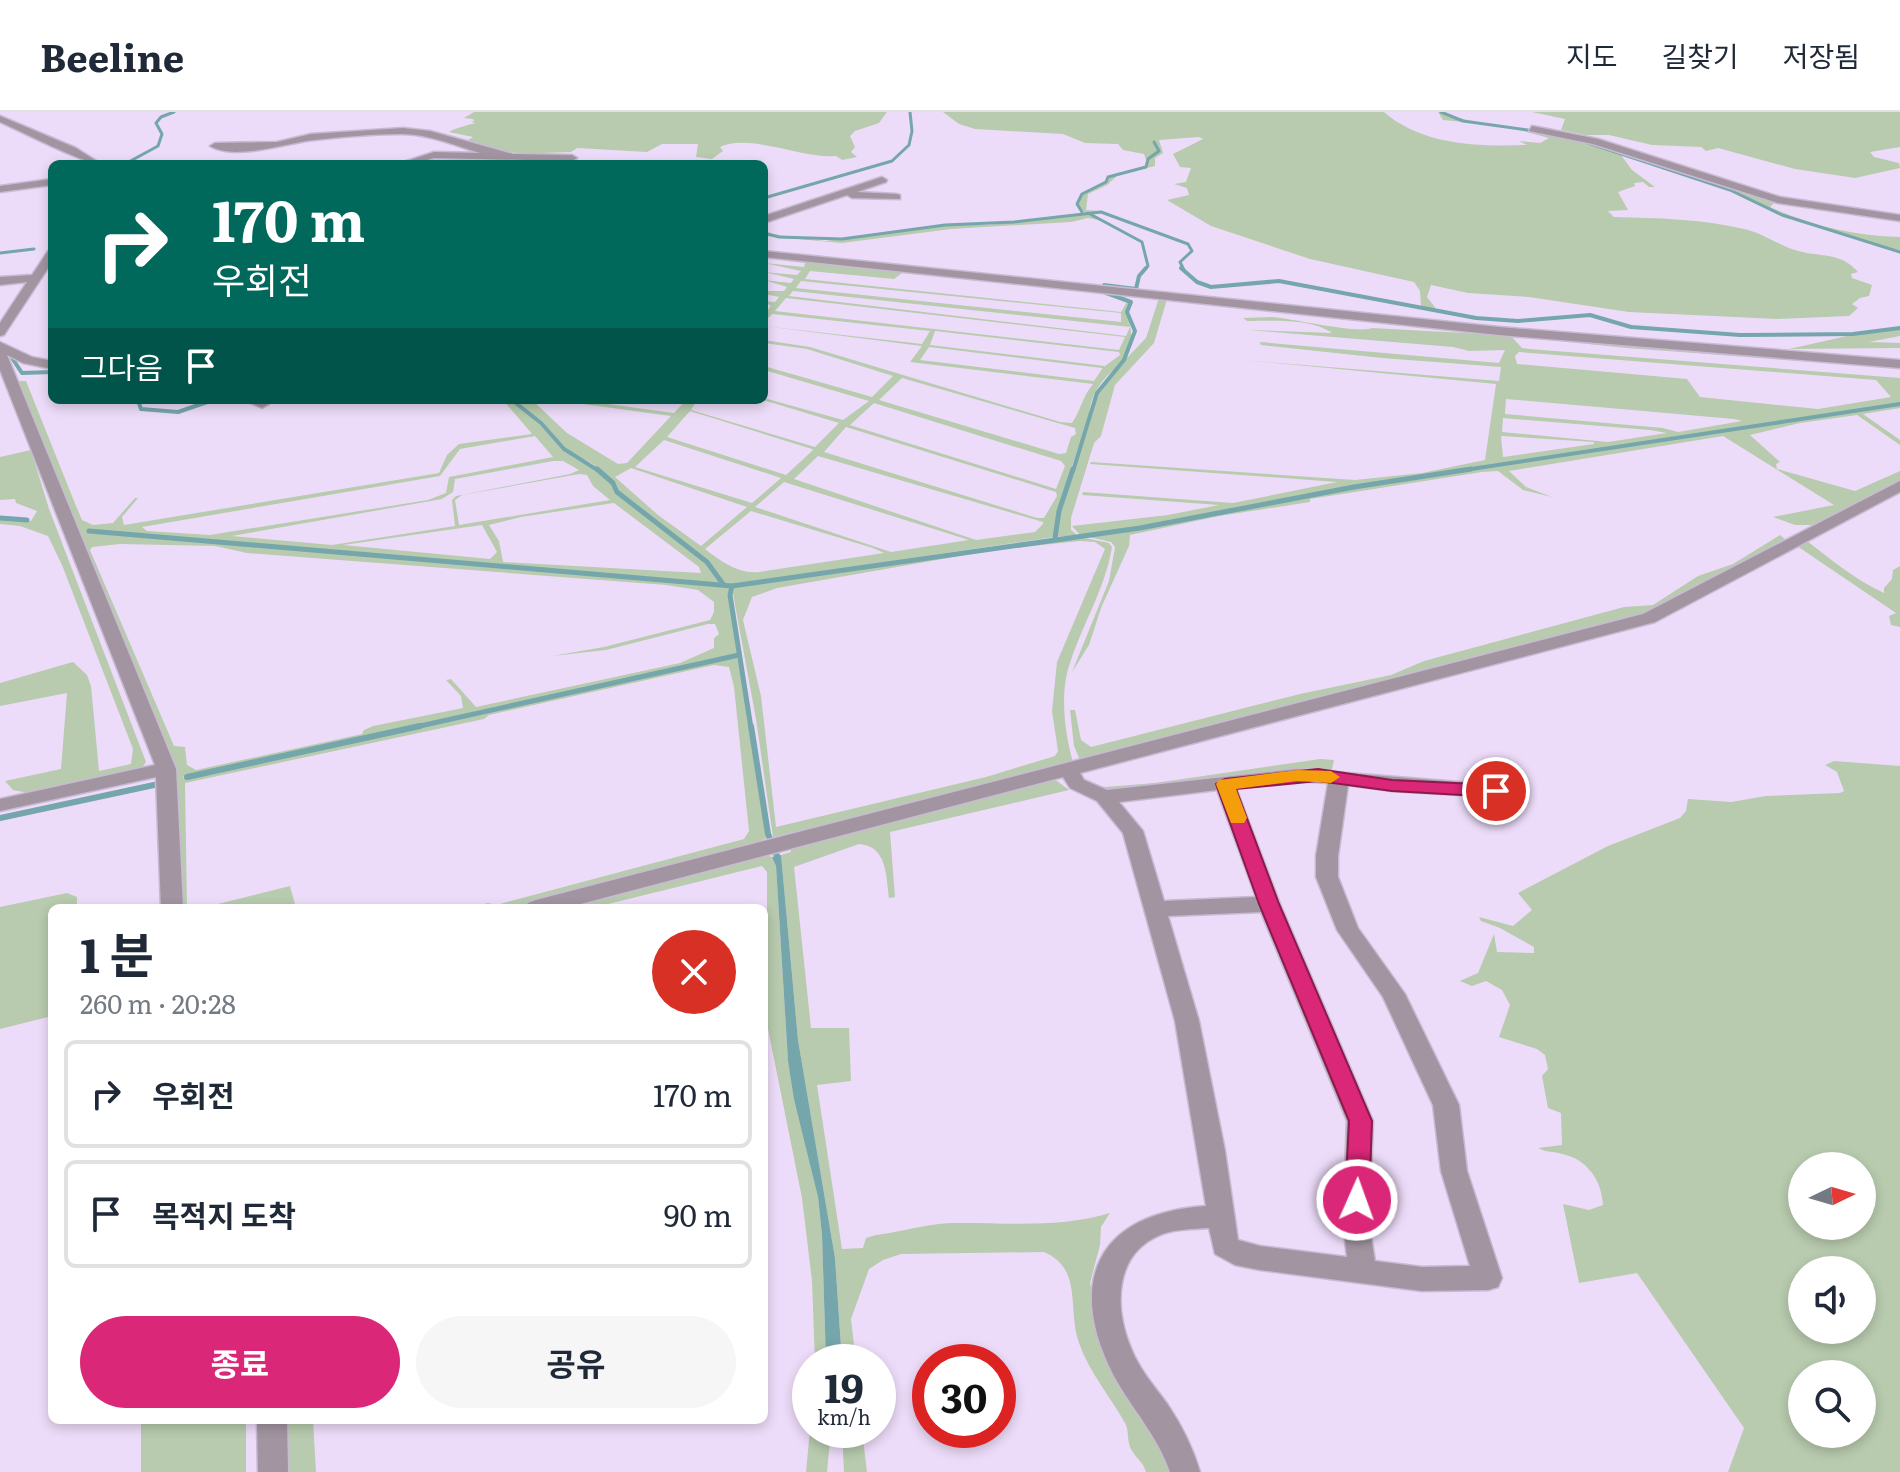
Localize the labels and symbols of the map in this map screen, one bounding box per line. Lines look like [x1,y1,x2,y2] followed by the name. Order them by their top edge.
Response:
[1462,757,1530,825] pin
[1788,1152,1876,1240] north arrow
[1315,1158,1399,1242] position arrow
[912,1344,1016,1448] speed limit sign: 30

